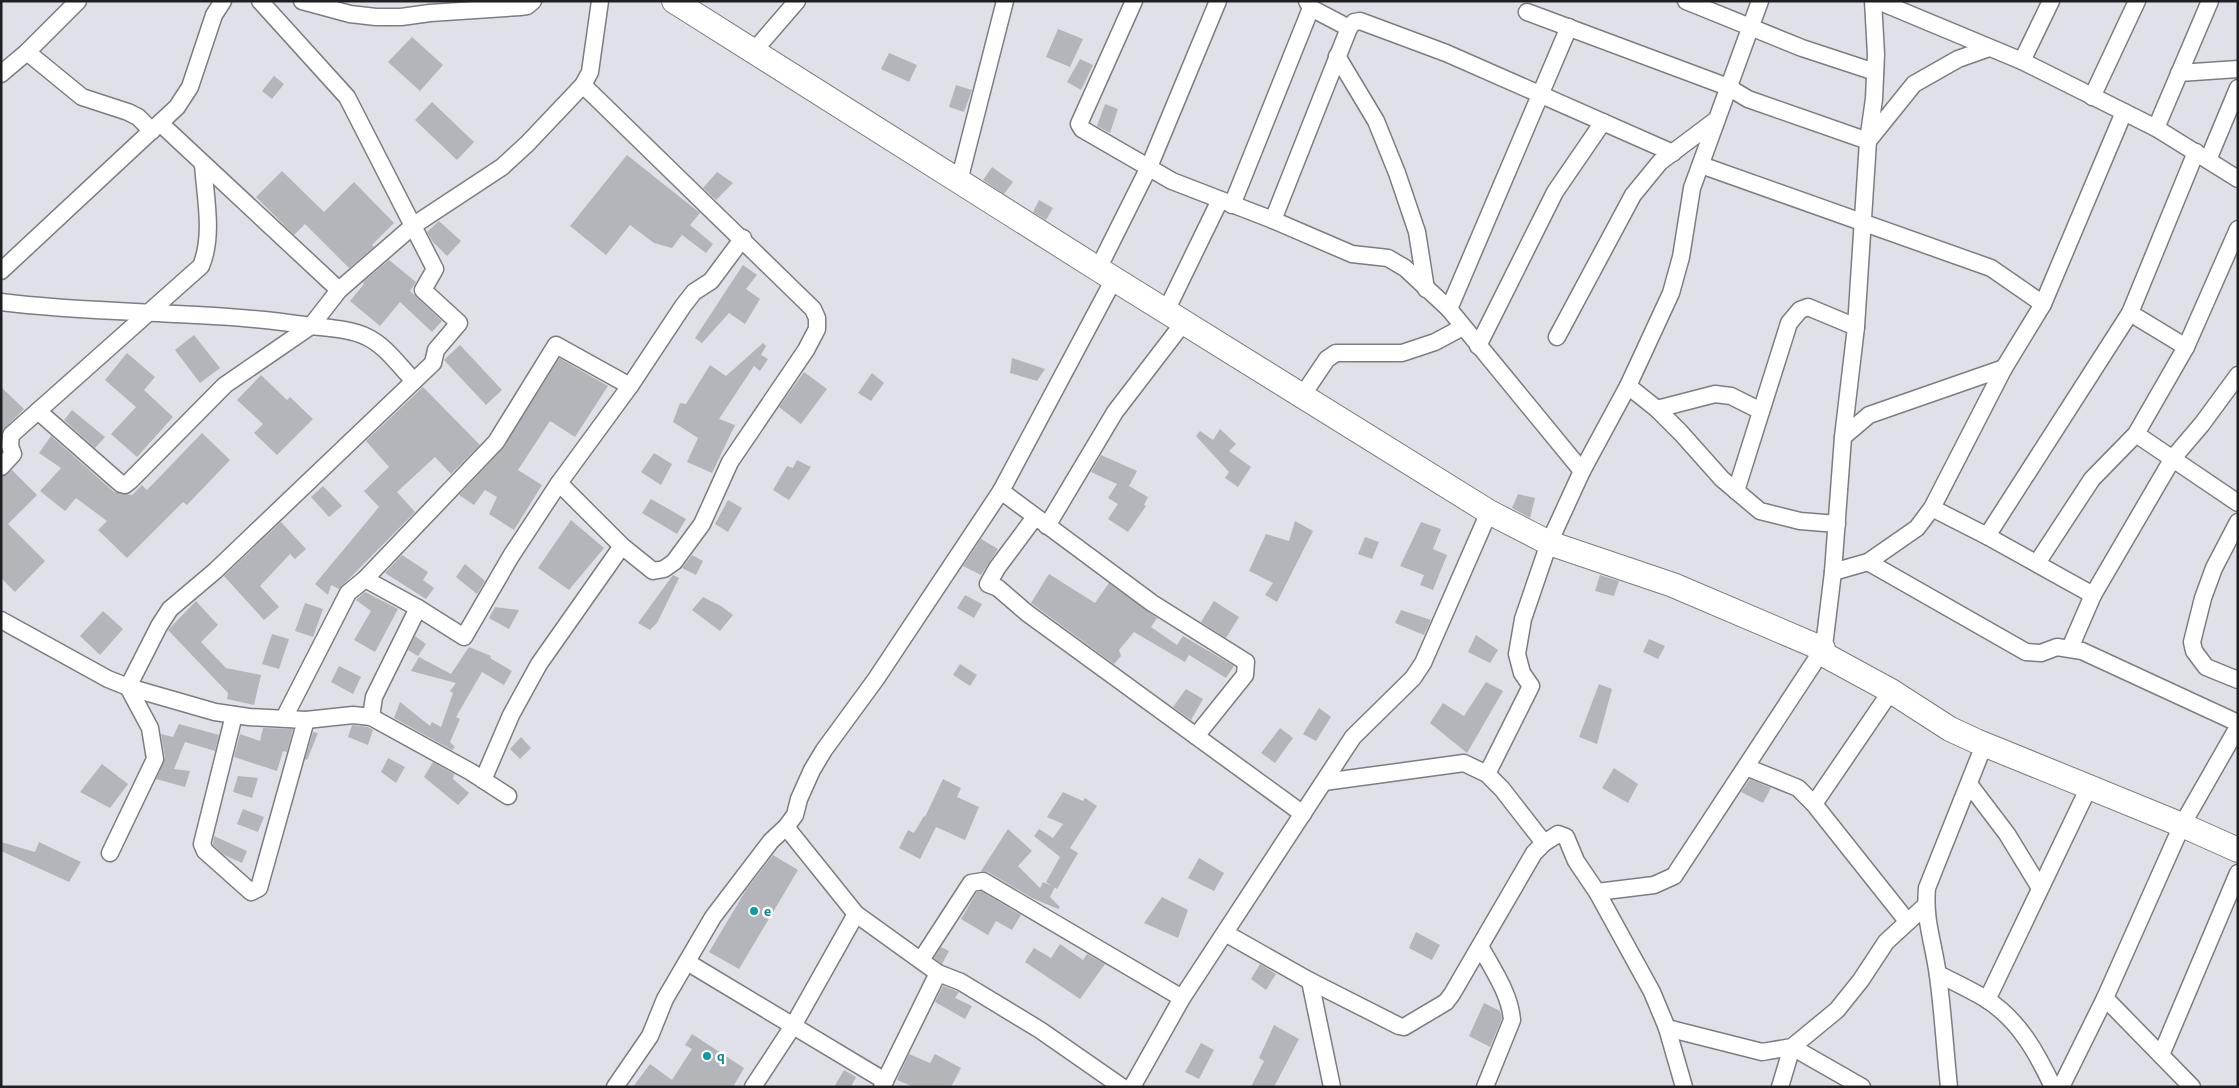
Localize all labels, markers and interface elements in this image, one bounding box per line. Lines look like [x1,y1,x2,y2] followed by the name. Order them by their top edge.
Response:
[764,904,771,919] place label: e
[748,905,760,917] marker: e
[717,1049,725,1064] place label: q
[701,1050,713,1062] marker: q

